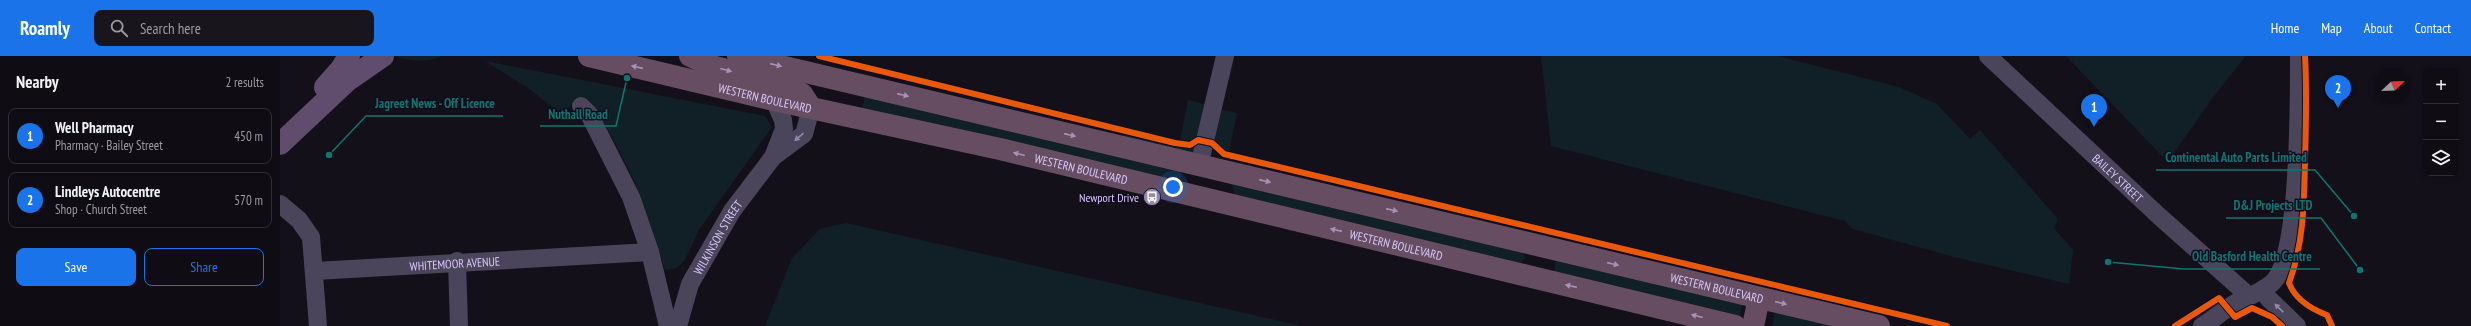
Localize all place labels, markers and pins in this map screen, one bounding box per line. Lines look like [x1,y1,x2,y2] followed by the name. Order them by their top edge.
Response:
[2325,75,2351,108] pin: 2
[366,91,503,116] callout: Jagreet News - Off Licence
[2081,94,2107,127] pin: 1
[540,101,616,126] callout: Nuthall Road
[2156,145,2315,170] callout: Continental Auto Parts Limited
[1142,187,1162,207] bus stop icon: Newport Drive
[1079,190,1139,205] place label: Newport Drive
[2226,193,2321,218] callout: D&J Projects LTD
[2184,244,2320,269] callout: Old Basford Health Centre

